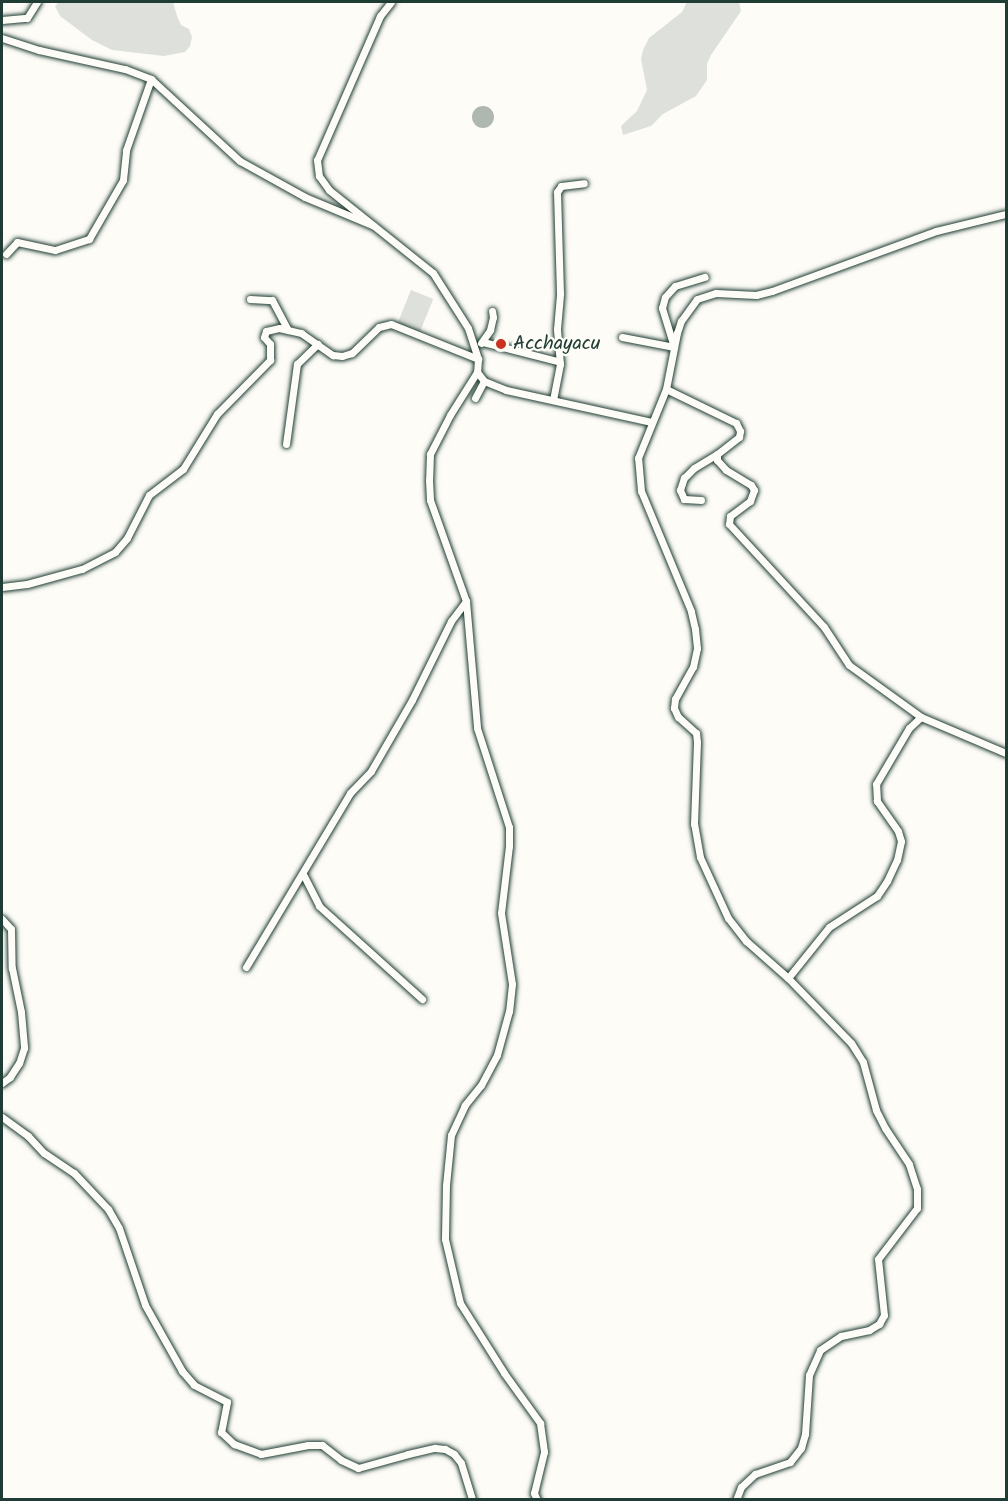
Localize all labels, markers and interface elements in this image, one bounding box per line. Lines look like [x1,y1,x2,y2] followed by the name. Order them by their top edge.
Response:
[513,332,600,356] place label: Acchayacu
[494,337,508,351] marker: Acchayacu

